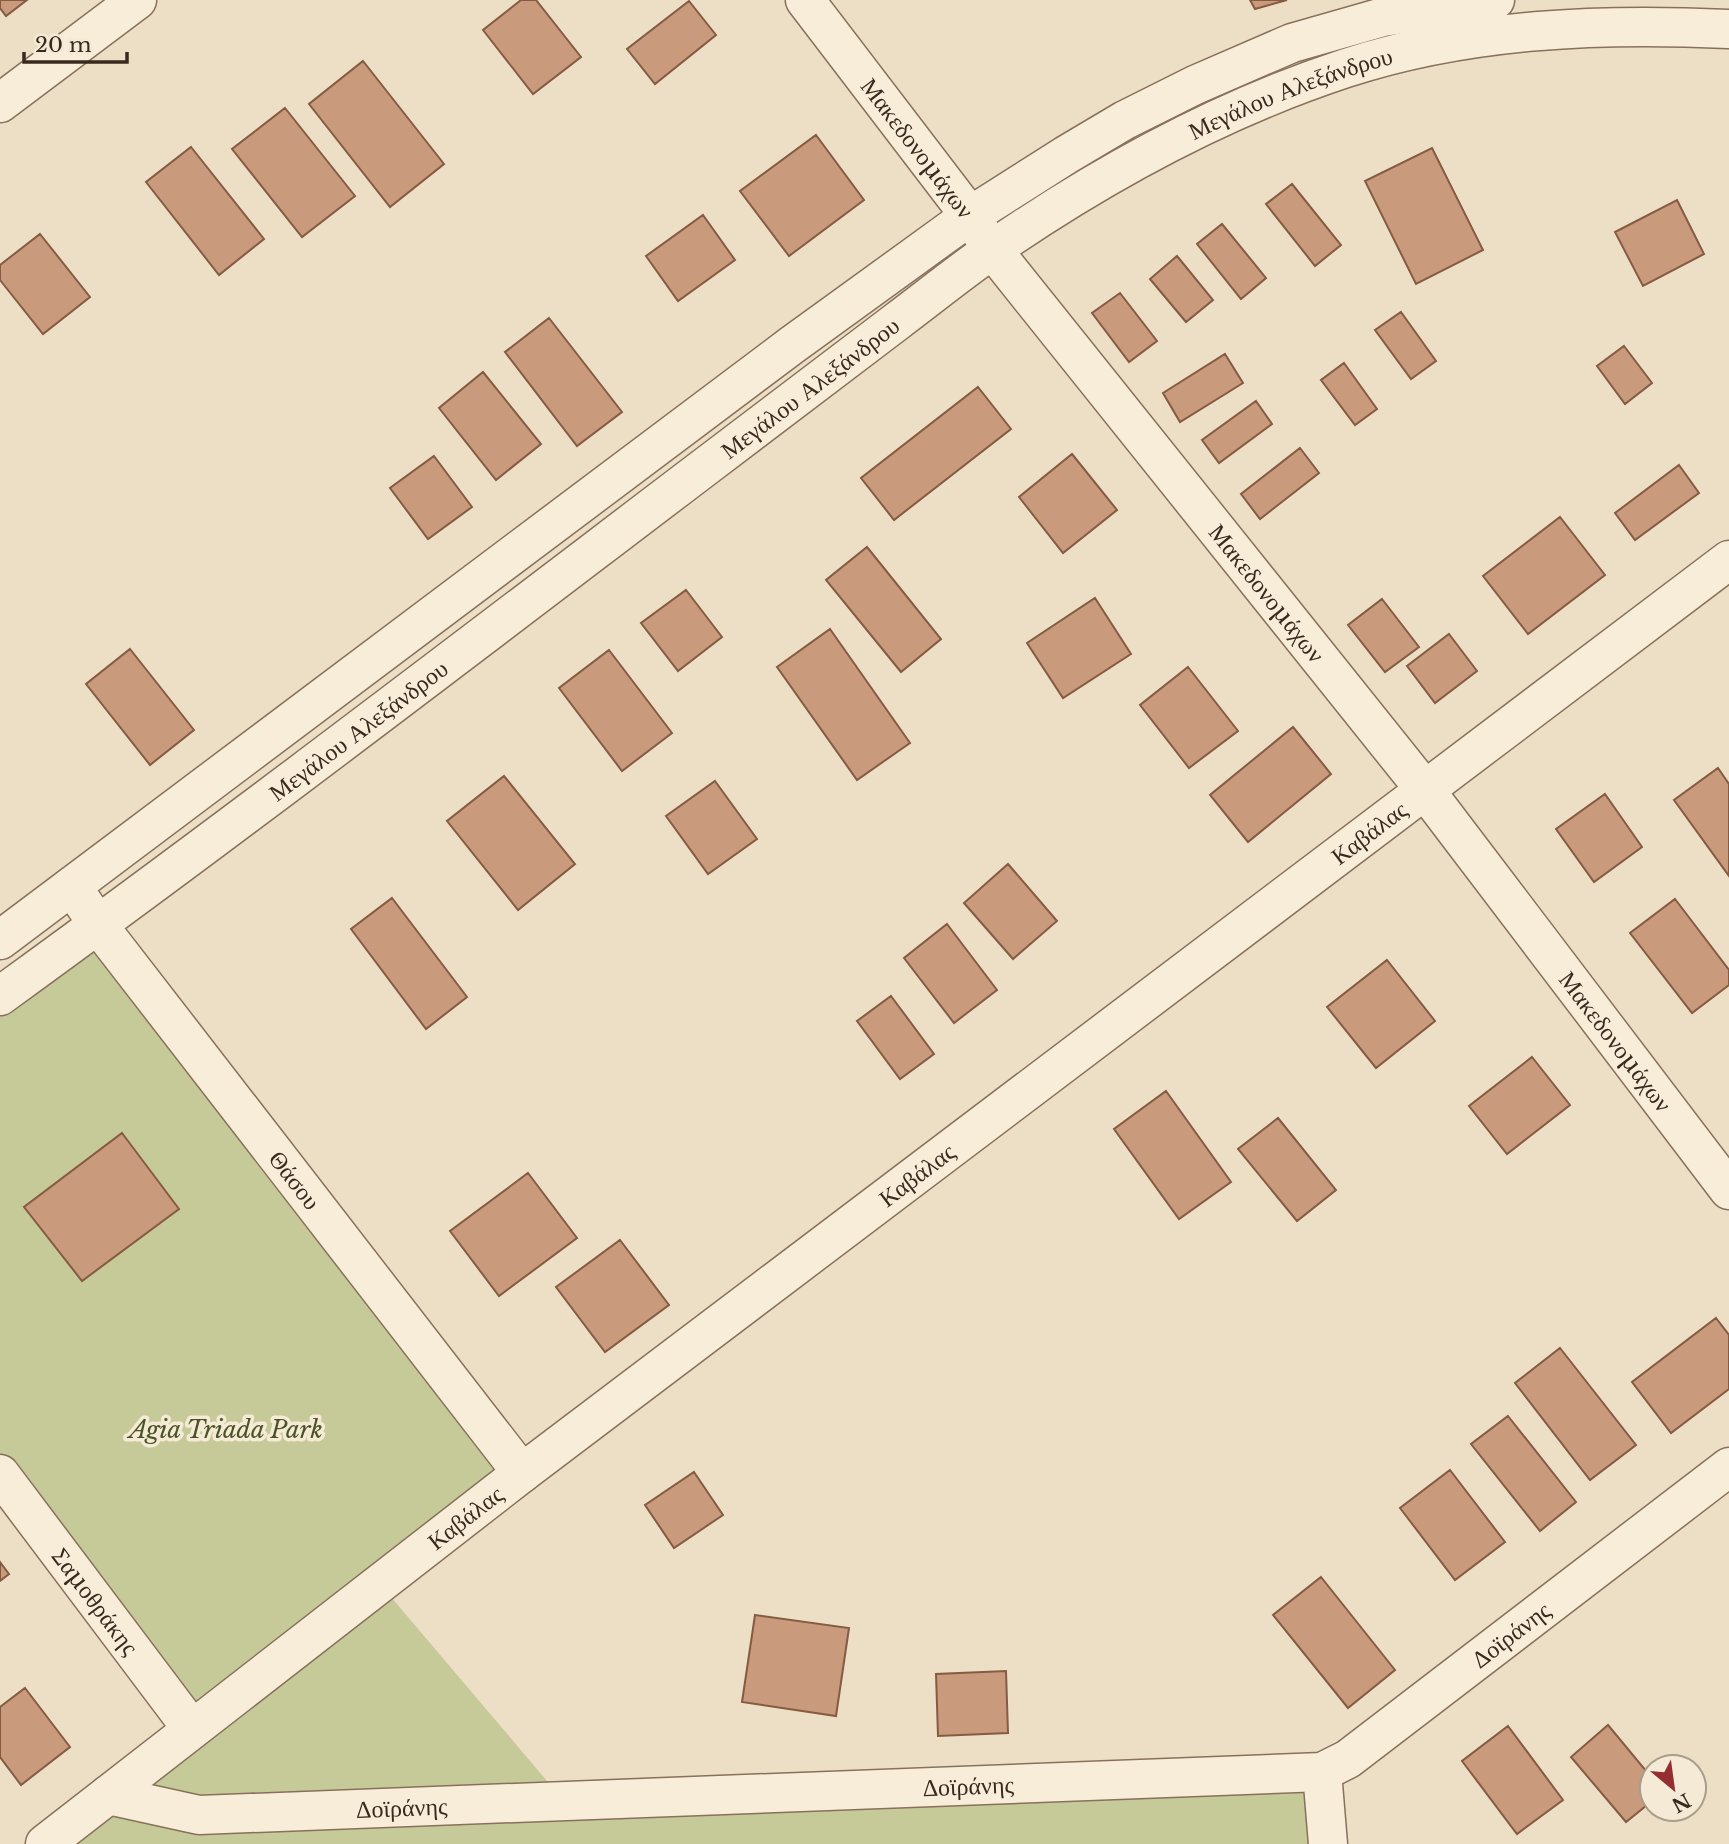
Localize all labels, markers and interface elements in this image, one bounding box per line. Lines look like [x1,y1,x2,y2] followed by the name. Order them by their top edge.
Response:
[24,21,128,65] scale bar
[35,32,92,58] text: 20 m
[1184,41,1395,145] street label: Μεγάλου Αλεξάνδρου
[855,72,981,224] street label: Μακεδονομάχων
[715,310,905,465] street label: Μεγάλου Αλεξάνδρου
[1203,518,1331,668] street label: Μακεδονομάχων
[263,653,453,807] street label: Μεγάλου Αλεξάνδρου
[1325,794,1413,870] street label: Καβάλας
[1553,965,1679,1117] street label: Μακεδονομάχων
[873,1136,961,1213] street label: Καβάλας
[263,1145,327,1215] street label: Θάσου
[126,1415,323,1444] park label: Agia Triada Park
[421,1479,509,1556] street label: Καβάλας
[46,1542,145,1660] street label: Σαμοθράκης
[1466,1595,1556,1674] street label: Δοϊράνης
[1638,1753,1708,1823] north arrow
[922,1769,1015,1802] street label: Δοϊράνης
[1667,1788,1694,1817] text: N
[355,1791,448,1823] street label: Δοϊράνης

